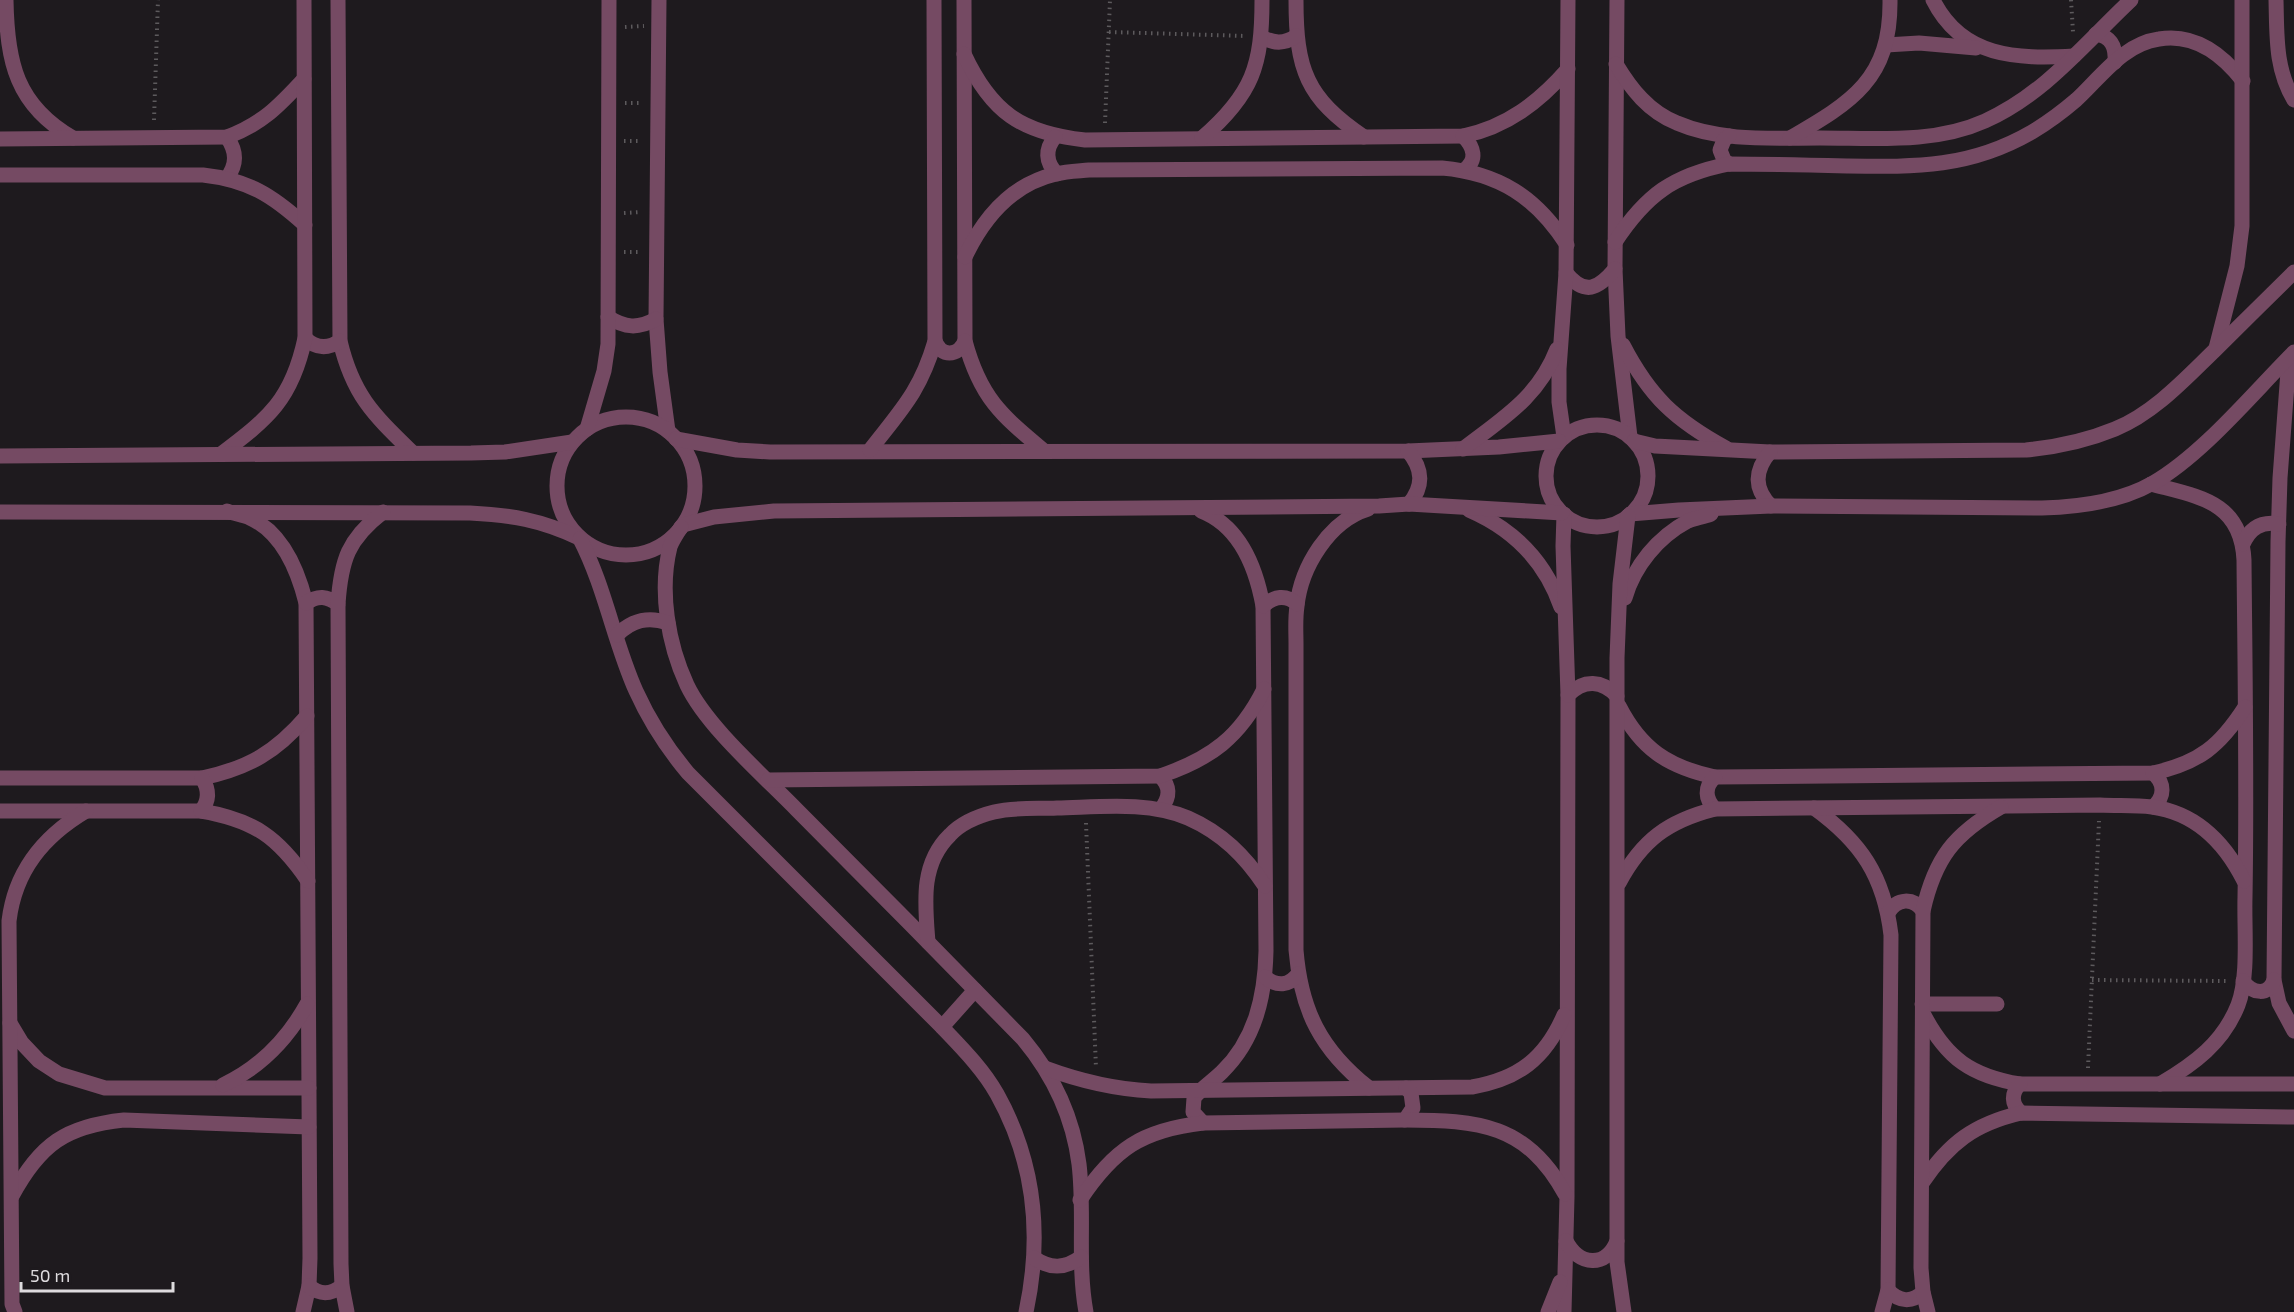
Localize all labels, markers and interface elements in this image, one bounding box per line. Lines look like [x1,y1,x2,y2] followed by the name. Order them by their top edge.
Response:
[21,1255,172,1293] scale bar
[30,1264,70,1286] text: 50 m

